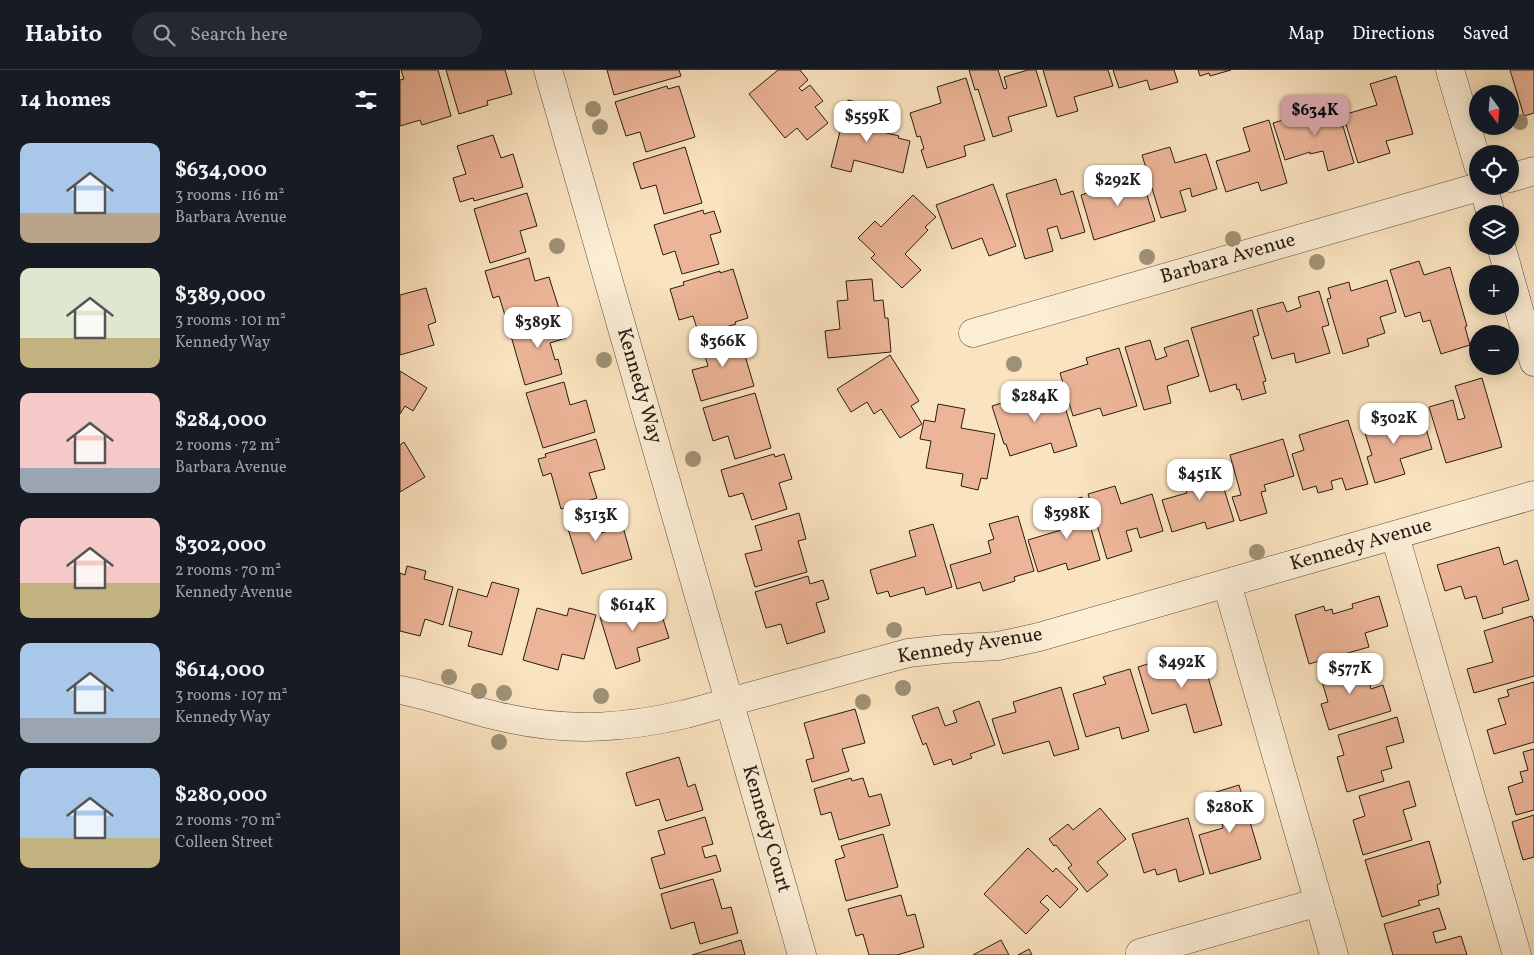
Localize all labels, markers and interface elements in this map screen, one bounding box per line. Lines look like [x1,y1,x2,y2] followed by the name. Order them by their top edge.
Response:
[132,12,482,57] search box
[25,18,102,52] text: Habito
[150,21,178,49] icon: search
[190,22,288,48] text: Search here
[1288,22,1324,47] text: Map
[1352,22,1435,47] text: Directions
[1463,22,1509,47] text: Saved
[1469,85,1519,135] north arrow
[1469,85,1519,375] map controls
[20,86,111,115] text: 14 homes
[352,86,380,114] icon: filters
[1280,94,1350,137] pin: $634K
[832,100,902,143] pin: $559K
[1291,100,1339,122] text: $634K
[845,106,889,128] text: $559K
[1469,145,1519,195] button: locate
[175,156,267,185] text: $634,000
[60,163,120,223] icon: home
[1083,164,1153,207] pin: $292K
[1095,170,1141,192] text: $292K
[175,185,284,207] text: 3 rooms · 116 m²
[1469,205,1519,255] button: layers
[175,207,287,229] text: Barbara Avenue
[1157,226,1299,292] street label: Barbara Avenue
[1469,265,1519,315] button: +
[175,281,266,310] text: $389,000
[60,288,120,348] icon: home
[503,306,573,349] pin: $389K
[175,310,286,332] text: 3 rooms · 101 m²
[515,312,561,334] text: $389K
[609,325,669,447] street label: Kennedy Way
[1469,325,1519,375] button: −
[688,326,758,368] pin: $366K
[700,331,746,353] text: $366K
[175,332,270,354] text: Kennedy Way
[1000,380,1070,423] pin: $284K
[1012,386,1058,408] text: $284K
[1359,402,1429,445] pin: $302K
[175,406,267,435] text: $284,000
[1371,408,1417,430] text: $302K
[60,413,120,473] icon: home
[175,435,280,457] text: 2 rooms · 72 m²
[175,457,287,479] text: Barbara Avenue
[1165,458,1235,501] pin: $451K
[1178,464,1222,486] text: $451K
[1032,498,1102,540] pin: $398K
[561,500,631,542] pin: $313K
[1044,503,1090,525] text: $398K
[574,505,618,527] text: $313K
[1287,511,1435,579] street label: Kennedy Avenue
[175,531,266,560] text: $302,000
[60,538,120,598] icon: home
[175,560,281,582] text: 2 rooms · 70 m²
[175,582,292,604] text: Kennedy Avenue
[598,590,668,632] pin: $614K
[610,595,656,617] text: $614K
[895,621,1045,671] street label: Kennedy Avenue
[1147,646,1217,689] pin: $492K
[1159,652,1205,674] text: $492K
[1315,652,1385,695] pin: $577K
[175,656,265,685] text: $614,000
[1328,658,1372,680] text: $577K
[60,663,120,723] icon: home
[175,685,288,707] text: 3 rooms · 107 m²
[175,707,270,729] text: Kennedy Way
[734,762,798,896] street label: Kennedy Court
[175,781,267,810] text: $280,000
[60,788,120,848] icon: home
[1195,792,1265,834] pin: $280K
[1206,797,1254,819] text: $280K
[175,810,281,832] text: 2 rooms · 70 m²
[175,832,273,854] text: Colleen Street

